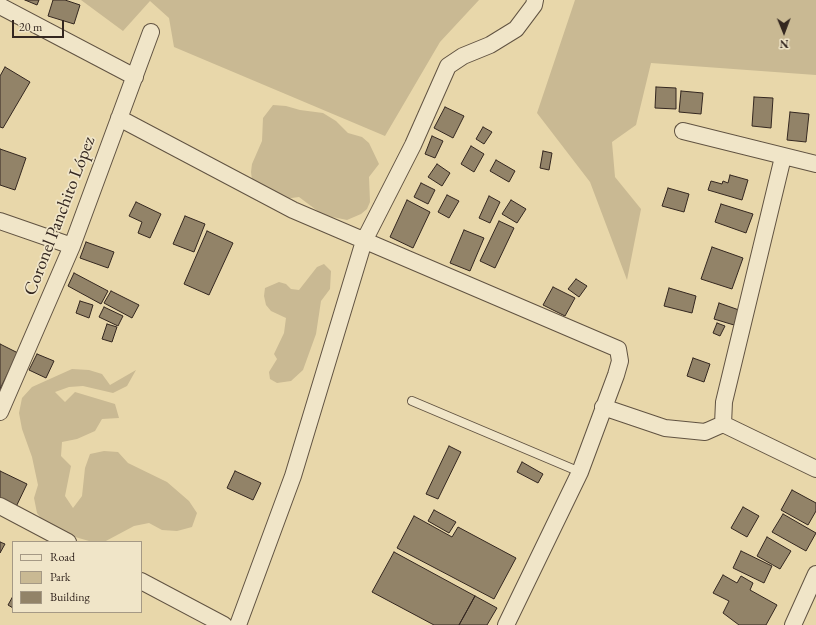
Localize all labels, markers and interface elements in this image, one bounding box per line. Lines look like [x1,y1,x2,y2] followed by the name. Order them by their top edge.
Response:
[14,12,66,38] scale bar
[764,12,804,52] north arrow
[19,19,42,35] text: 20 m
[780,37,789,51] text: N
[20,133,100,299] street label: Coronel Panchito López
[12,541,142,613] legend
[50,549,75,565] text: Road
[50,569,70,585] text: Park
[50,589,90,605] text: Building

